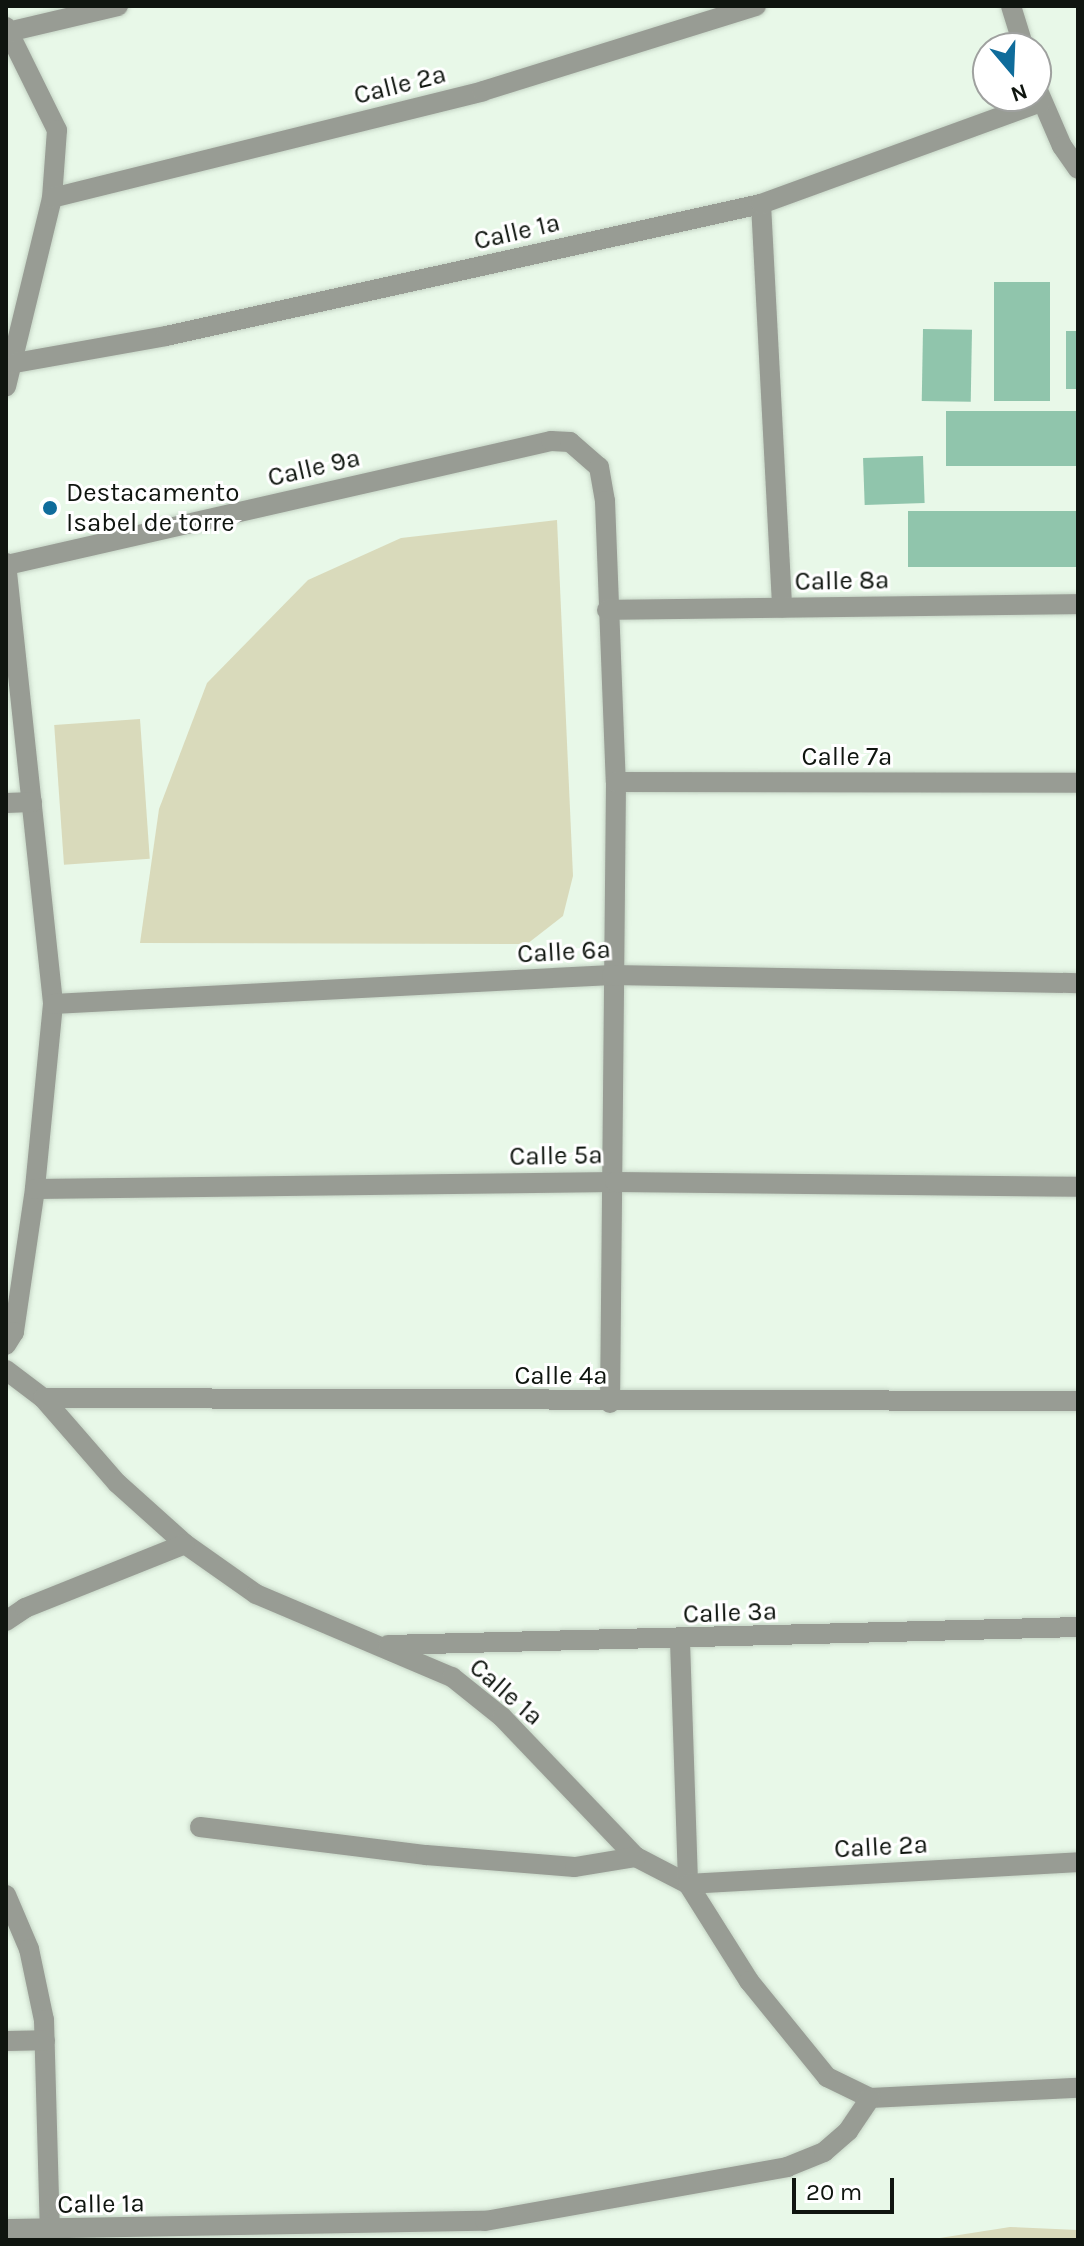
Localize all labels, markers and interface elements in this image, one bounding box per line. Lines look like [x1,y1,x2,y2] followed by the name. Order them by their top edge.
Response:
[972,32,1052,112] north arrow
[351,59,449,111] street label: Calle 2ª
[1007,78,1031,108] text: N
[471,207,563,257] street label: Calle 1ª
[265,442,363,494] street label: Calle 9ª
[66,477,239,538] place label: Destacamento Isabel de torre
[41,499,59,517] marker: Destacamento Isabel de torre
[794,565,890,597] street label: Calle 8ª
[802,741,892,773] street label: Calle 7ª
[516,934,612,970] street label: Calle 6ª
[509,1140,603,1172] street label: Calle 5ª
[514,1360,608,1392] street label: Calle 4ª
[682,1596,778,1630] street label: Calle 3ª
[463,1652,549,1732] street label: Calle 1ª
[833,1829,929,1865] street label: Calle 2ª
[796,2162,898,2212] scale bar
[806,2178,862,2206] text: 20 m
[57,2188,145,2220] street label: Calle 1ª

